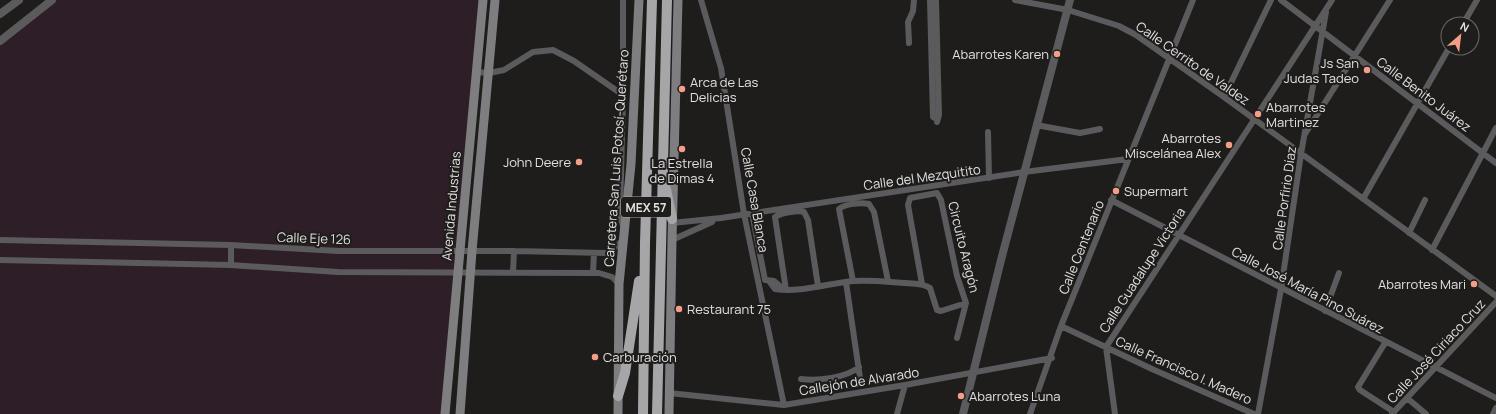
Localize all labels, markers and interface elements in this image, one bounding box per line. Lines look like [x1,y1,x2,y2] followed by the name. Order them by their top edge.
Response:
[1440,16,1480,56] north arrow
[1133,17,1254,109] street label: Calle Cerrito de Valdez
[1458,18,1472,35] text: N
[952,45,1049,63] place label: Abarrotes Karen
[599,49,633,267] street label: Carretera San Luis Potosí-Querétaro
[1052,49,1062,59] marker: Abarrotes Karen
[1373,52,1475,136] street label: Calle Benito Juárez
[1284,54,1359,87] place label: Js San Judas Tadeo
[1362,65,1372,75] marker: Js San Judas Tadeo
[690,73,759,106] place label: Arca de Las Delicias
[677,84,687,94] marker: Arca de Las Delicias
[1266,98,1326,131] place label: Abarrotes Martinez
[1253,109,1263,119] marker: Abarrotes Martinez
[1125,129,1221,162] place label: Abarrotes Miscelánea Alex
[1224,140,1234,150] marker: Abarrotes Miscelánea Alex
[677,144,687,154] marker: La Estrella de Dimas 4
[1268,145,1300,251] street label: Calle Porfirio Díaz
[737,146,773,254] street label: Calle Casa Blanca
[437,150,465,261] street label: Avenida Industrias
[503,153,571,171] place label: John Deere
[649,154,715,187] place label: La Estrella de Dimas 4
[574,157,584,167] marker: John Deere
[862,160,982,194] street label: Calle del Mezquitito
[1124,182,1188,200] place label: Supermart
[1111,186,1121,196] marker: Supermart
[621,197,671,217] road number: MEX 57
[1054,197,1108,297] street label: Calle Centenario
[944,200,984,294] street label: Circuito Aragón
[1095,204,1189,336] street label: Calle Guadalupe Victoria
[277,228,351,248] street label: Calle Eje 126
[1229,242,1387,338] street label: Calle José María Pino Suárez
[1378,275,1466,293] place label: Abarrotes Mari
[1469,279,1479,289] marker: Abarrotes Mari
[1383,295,1489,407] street label: Calle José Ciriaco Cruz
[687,300,771,318] place label: Restaurant 75
[674,304,684,314] marker: Restaurant 75
[1113,332,1255,408] street label: Calle Francisco I. Madero
[603,348,677,366] place label: Carburación
[590,352,600,362] marker: Carburación
[798,363,921,399] street label: Callejón de Alvarado
[969,387,1060,405] place label: Abarrotes Luna
[956,391,966,401] marker: Abarrotes Luna

